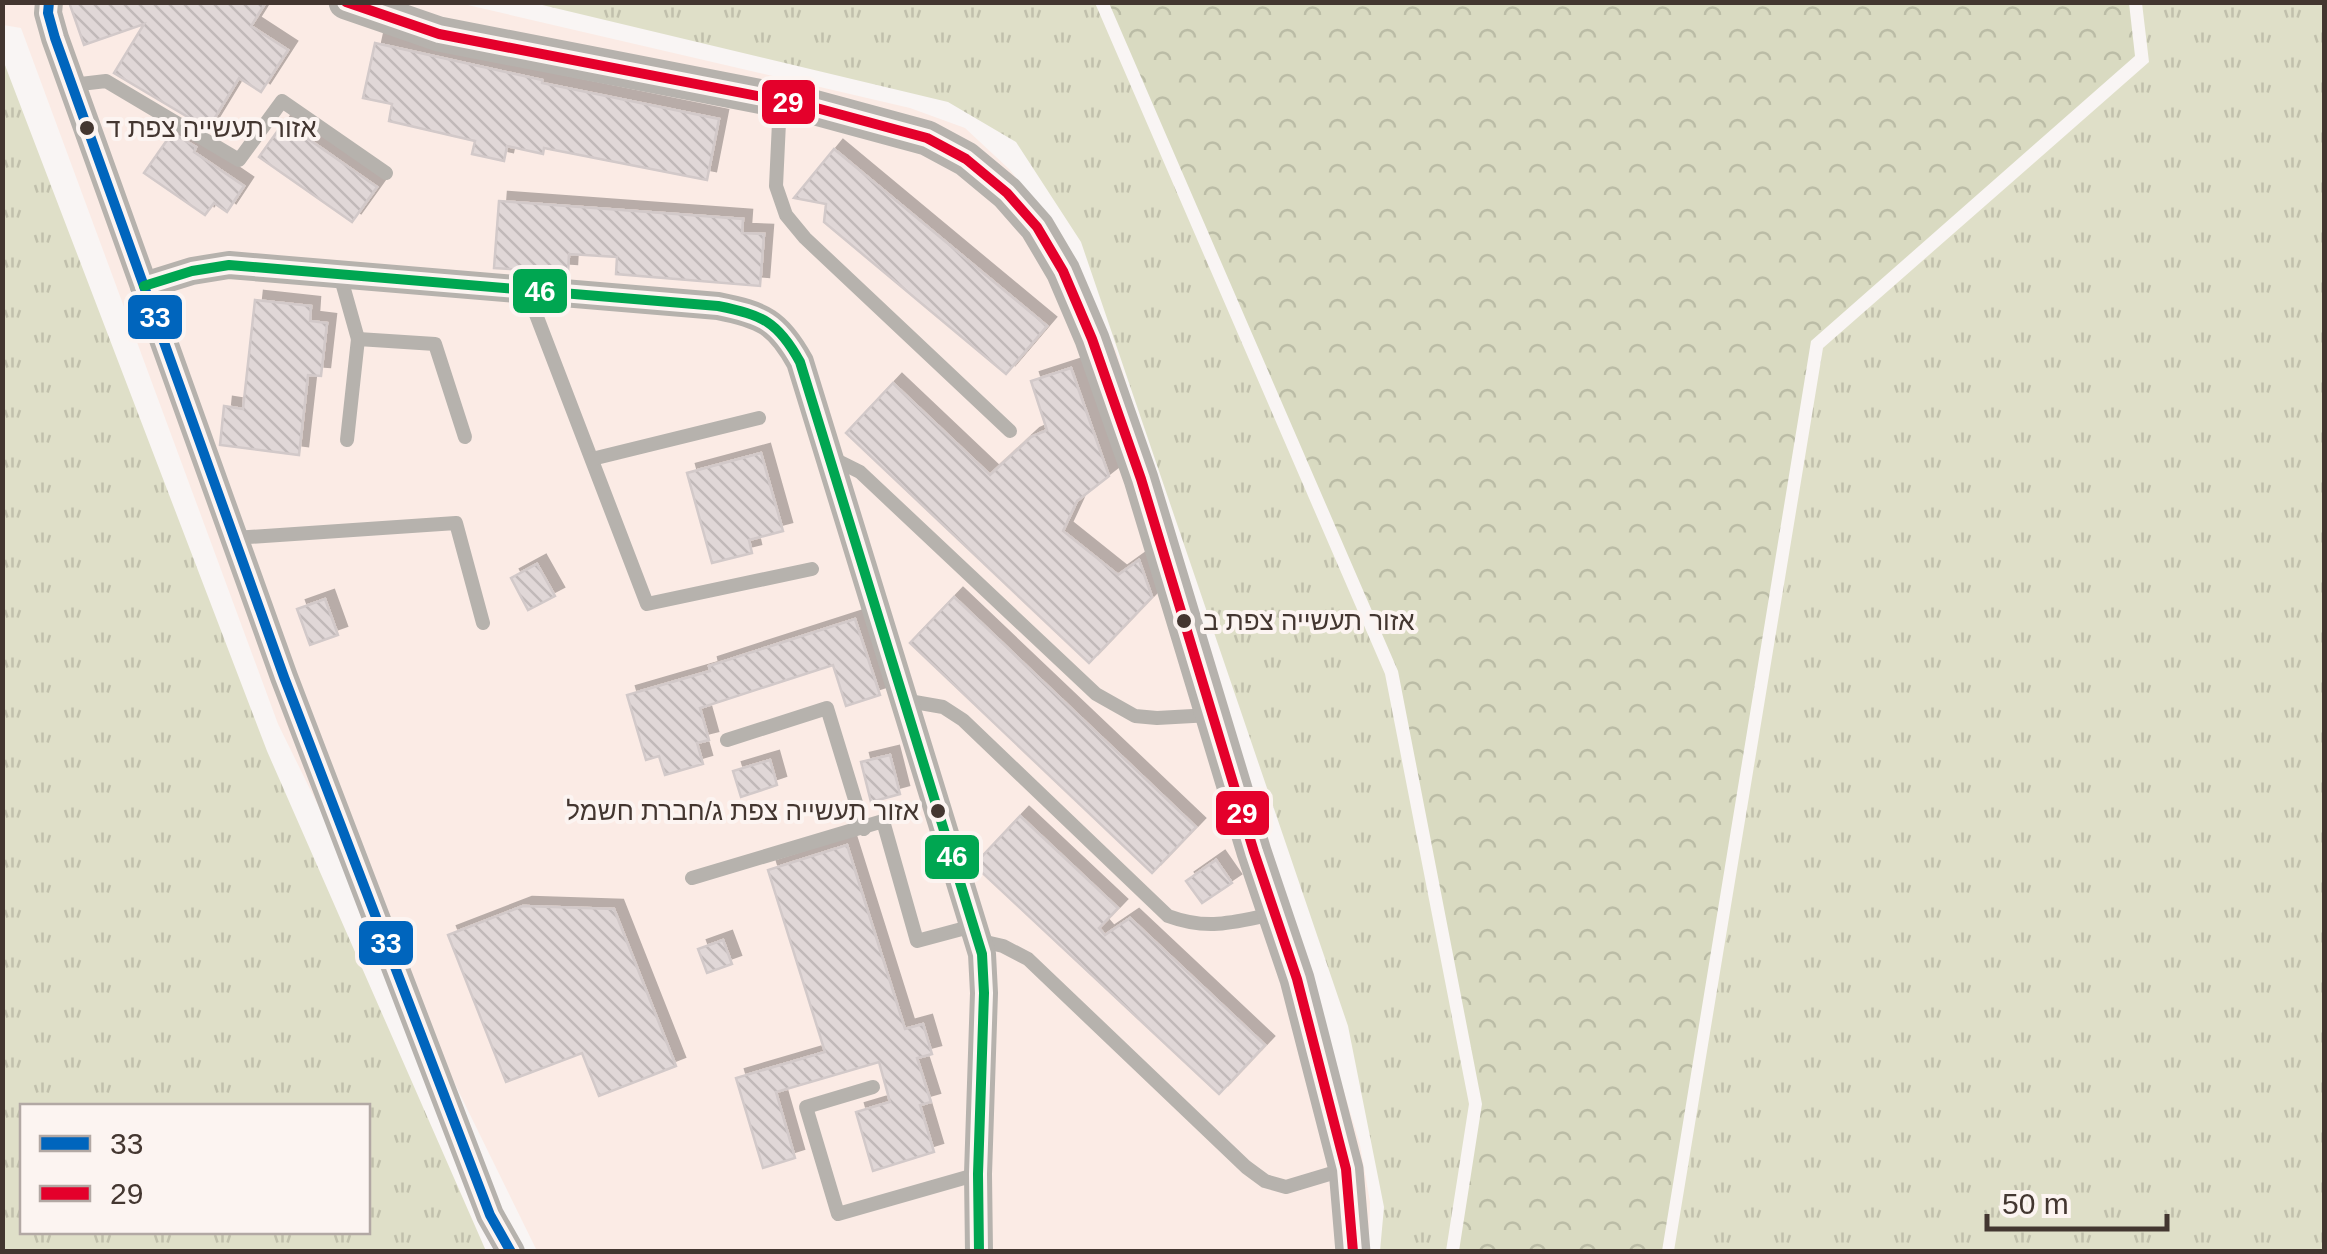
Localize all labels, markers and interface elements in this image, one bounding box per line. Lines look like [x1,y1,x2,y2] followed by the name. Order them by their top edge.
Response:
[760,78,817,126] line badge: 29
[772,87,804,118] text: 29
[106,113,316,143] place label: אזור תעשייה צפת ד
[77,118,97,138] marker: אזור תעשייה צפת ד
[511,267,569,315] line badge: 46
[524,276,556,307] text: 46
[126,293,184,341] line badge: 33
[139,302,171,333] text: 33
[1203,606,1415,636] place label: אזור תעשייה צפת ב
[1174,611,1194,631] marker: אזור תעשייה צפת ב
[1214,789,1271,837] line badge: 29
[566,796,919,826] place label: אזור תעשייה צפת ג/חברת חשמל
[1226,798,1258,829] text: 29
[928,801,948,821] marker: אזור תעשייה צפת ג/חברת חשמל
[923,833,981,881] line badge: 46
[936,841,968,872] text: 46
[357,919,415,967] line badge: 33
[370,928,402,959] text: 33
[20,1104,370,1234] legend
[110,1127,143,1160] text: 33
[1987,1169,2167,1231] scale bar
[110,1177,143,1210] text: 29
[2002,1187,2069,1220] text: 50 m

